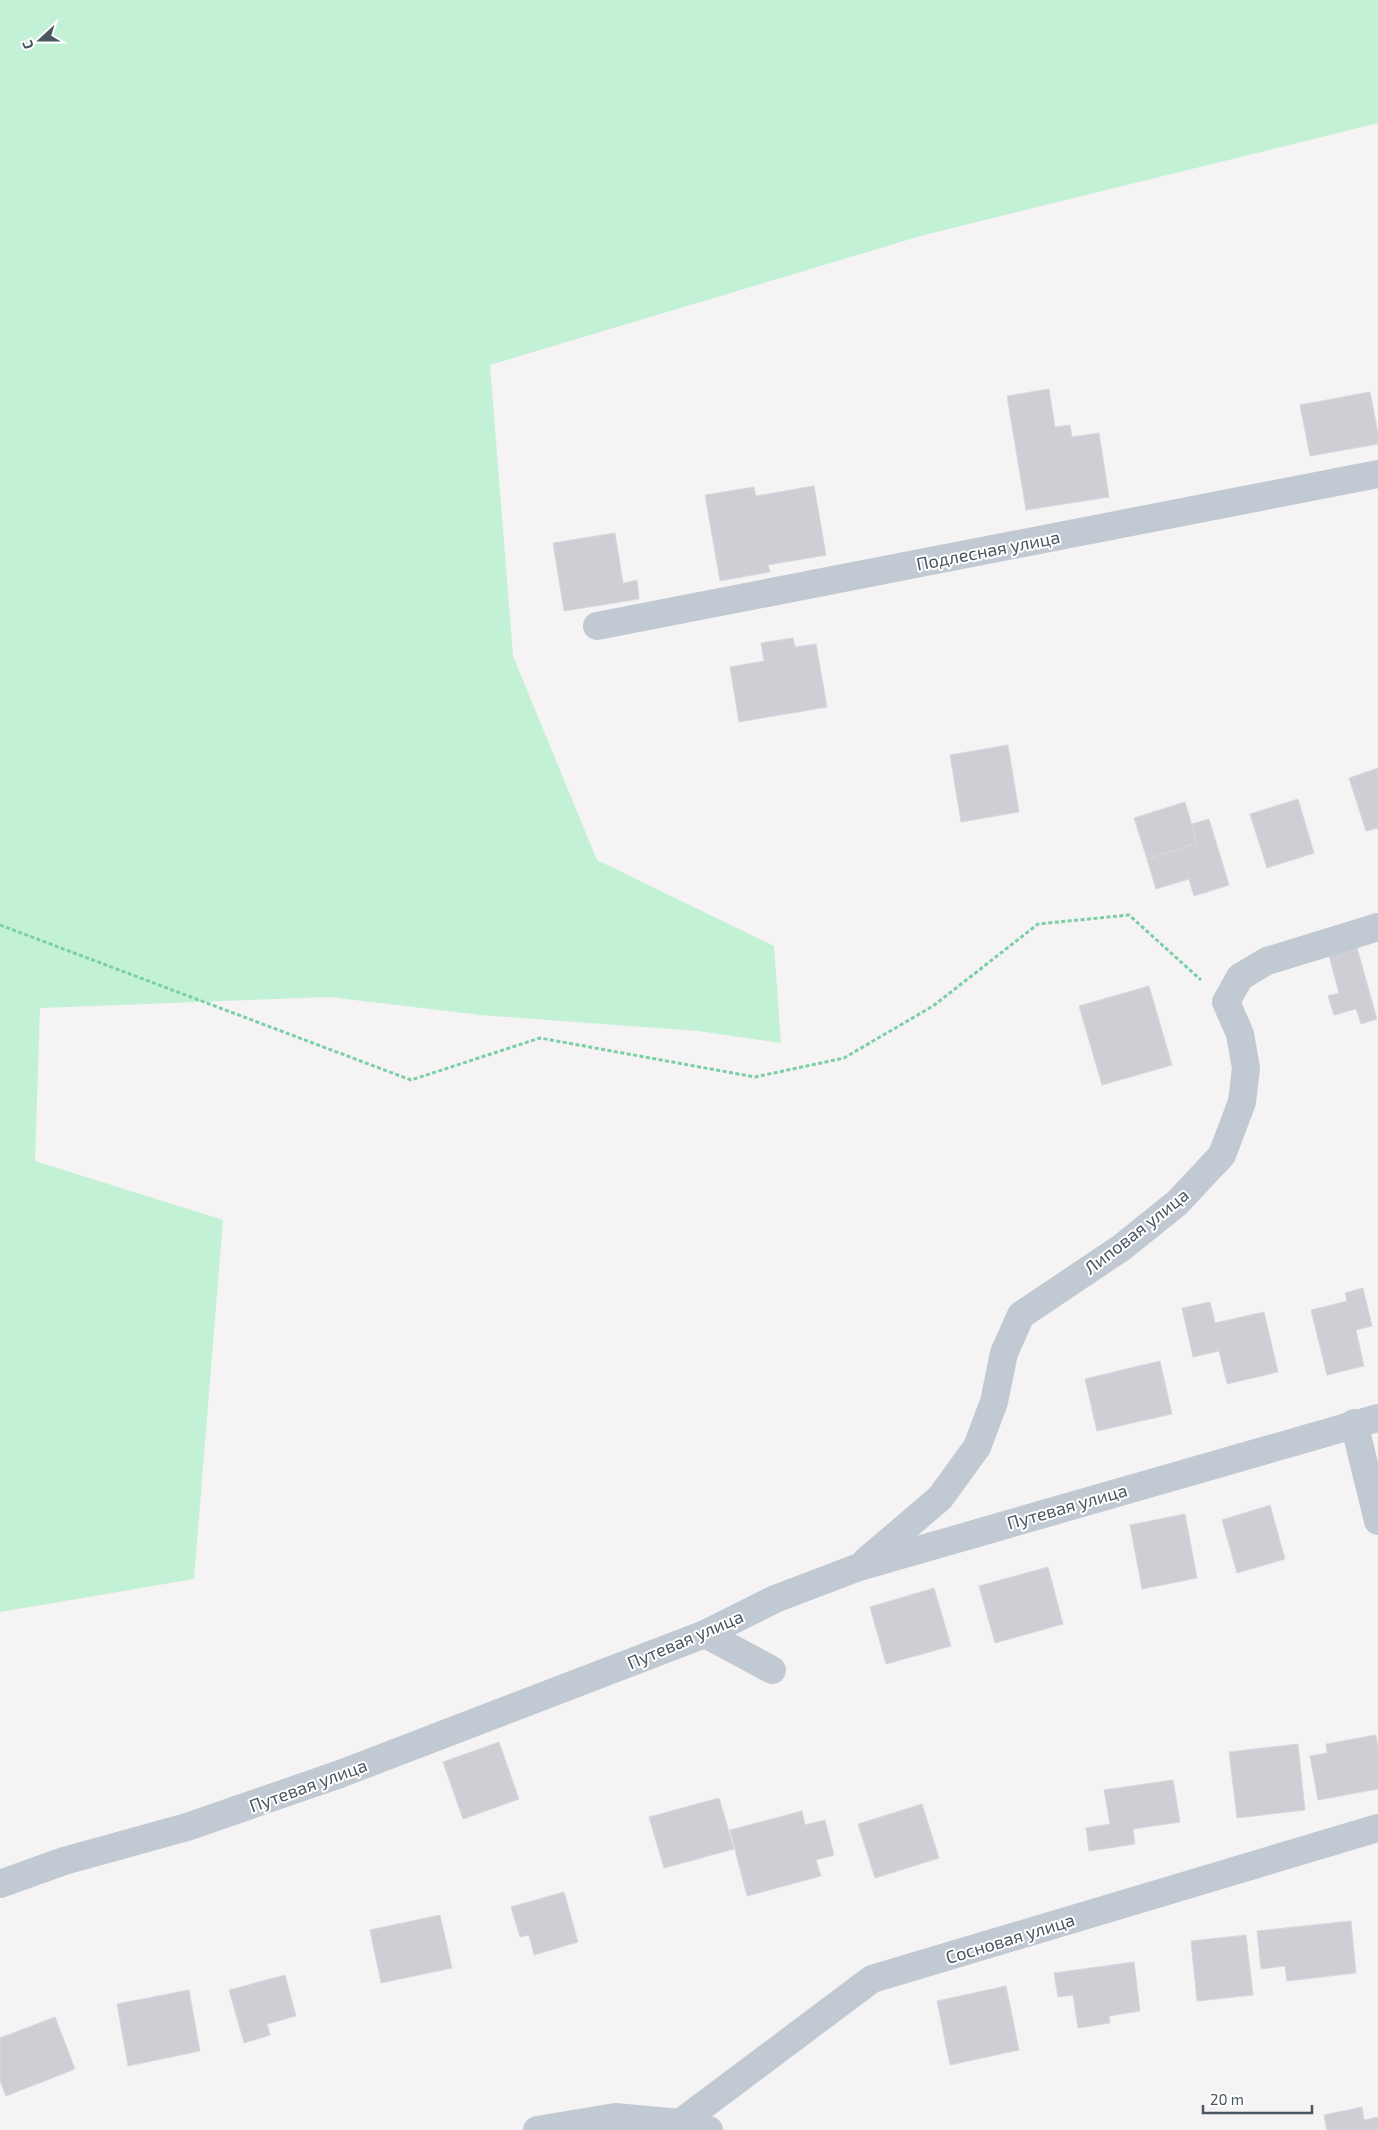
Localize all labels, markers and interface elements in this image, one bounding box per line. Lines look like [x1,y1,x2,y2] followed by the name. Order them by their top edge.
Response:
[15,15,65,65] north arrow
[18,38,37,52] text: С
[914,525,1062,575] street label: Подлесная улица
[1079,1183,1193,1279] street label: Липовая улица
[1004,1478,1130,1534] street label: Путевая улица
[624,1605,746,1673] street label: Путевая улица
[246,1753,370,1817] street label: Путевая улица
[943,1908,1077,1968] street label: Сосновая улица
[1203,2082,1312,2114] scale bar
[1210,2090,1244,2108] text: 20 m

